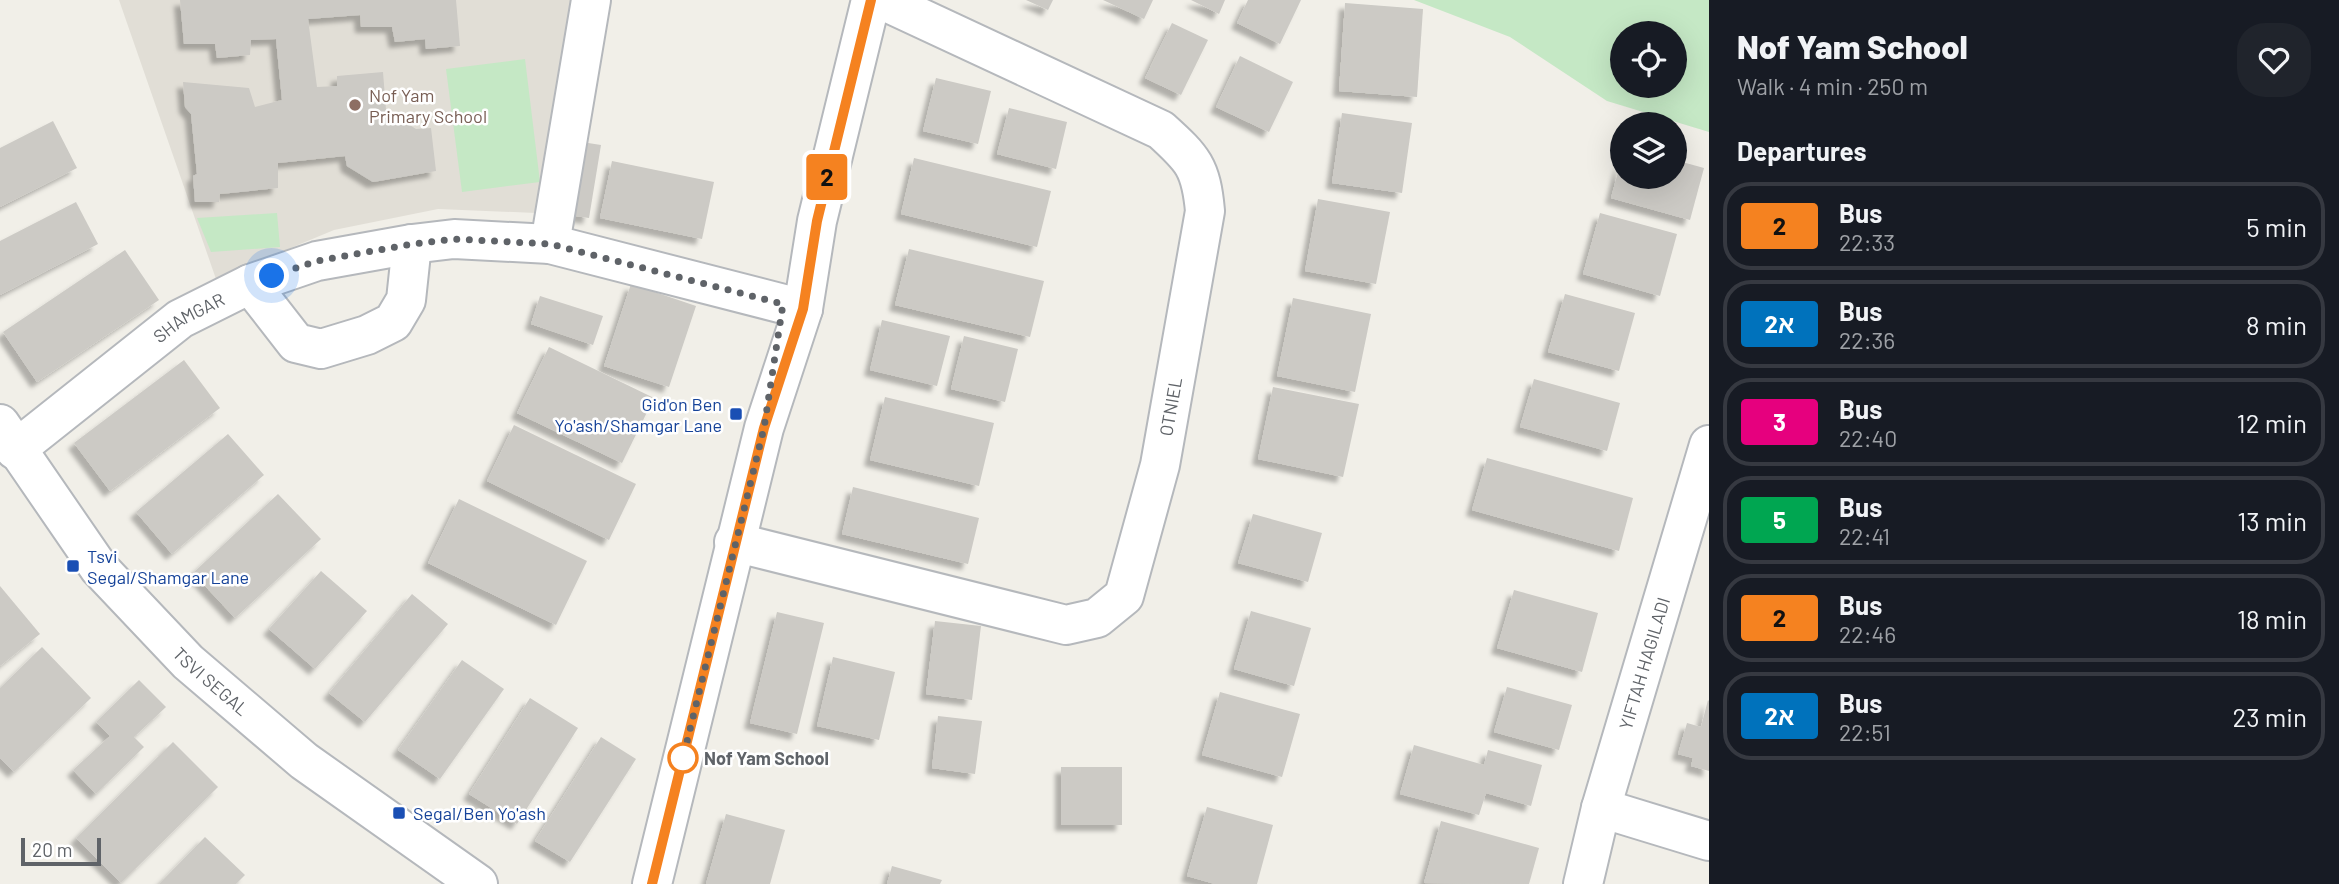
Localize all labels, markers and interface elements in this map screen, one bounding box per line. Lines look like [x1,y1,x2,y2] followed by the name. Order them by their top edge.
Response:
[1610,21,1687,189] map controls
[1610,21,1687,98] button: locate
[2237,23,2311,97] button: heart
[1737,26,1968,66] text: Nof Yam School
[1737,72,1928,100] text: Walk · 4 min · 250 m
[369,84,487,127] place label: Nof Yam Primary School
[347,97,363,113] marker: Nof Yam Primary School
[1610,112,1687,189] button: layers
[1737,135,1867,166] text: Departures
[804,154,850,200] line badge: 2
[820,162,834,191] text: 2
[1839,197,1882,228] text: Bus
[1773,211,1786,240] text: 2
[2246,211,2307,242] text: 5 min
[1839,228,1895,256] text: 22:33
[254,258,289,293] your location
[149,288,228,347] street label: SHAMGAR
[1839,295,1882,326] text: Bus
[1765,309,1794,338] text: 2א
[2246,309,2307,340] text: 8 min
[1839,326,1895,354] text: 22:36
[1154,375,1186,438] street label: OTNIEL
[554,393,722,436] place label: Gid'on Ben Yo'ash/Shamgar Lane
[1839,393,1882,424] text: Bus
[728,406,744,422] marker: Gid'on Ben Yo'ash/Shamgar Lane
[1773,407,1786,436] text: 3
[2237,407,2307,438] text: 12 min
[1839,424,1897,452] text: 22:40
[1839,491,1882,522] text: Bus
[1773,505,1786,534] text: 5
[2237,505,2307,536] text: 13 min
[1839,522,1890,550] text: 22:41
[87,545,249,588] place label: Tsvi Segal/Shamgar Lane
[65,558,81,574] marker: Tsvi Segal/Shamgar Lane
[1839,589,1882,620] text: Bus
[1614,595,1674,732] street label: YIFTAH HAGILADI
[1773,603,1786,632] text: 2
[2237,603,2307,634] text: 18 min
[1839,620,1896,648] text: 22:46
[169,642,253,720] street label: TSVI SEGAL
[1839,687,1882,718] text: Bus
[1765,701,1794,730] text: 2א
[2232,701,2307,732] text: 23 min
[1839,718,1891,746] text: 22:51
[668,743,698,773] marker: Nof Yam School
[704,747,829,769] place label: Nof Yam School
[413,802,546,824] place label: Segal/Ben Yo'ash
[391,805,407,821] marker: Segal/Ben Yo'ash
[21,835,102,867] scale bar
[32,838,72,861] text: 20 m

